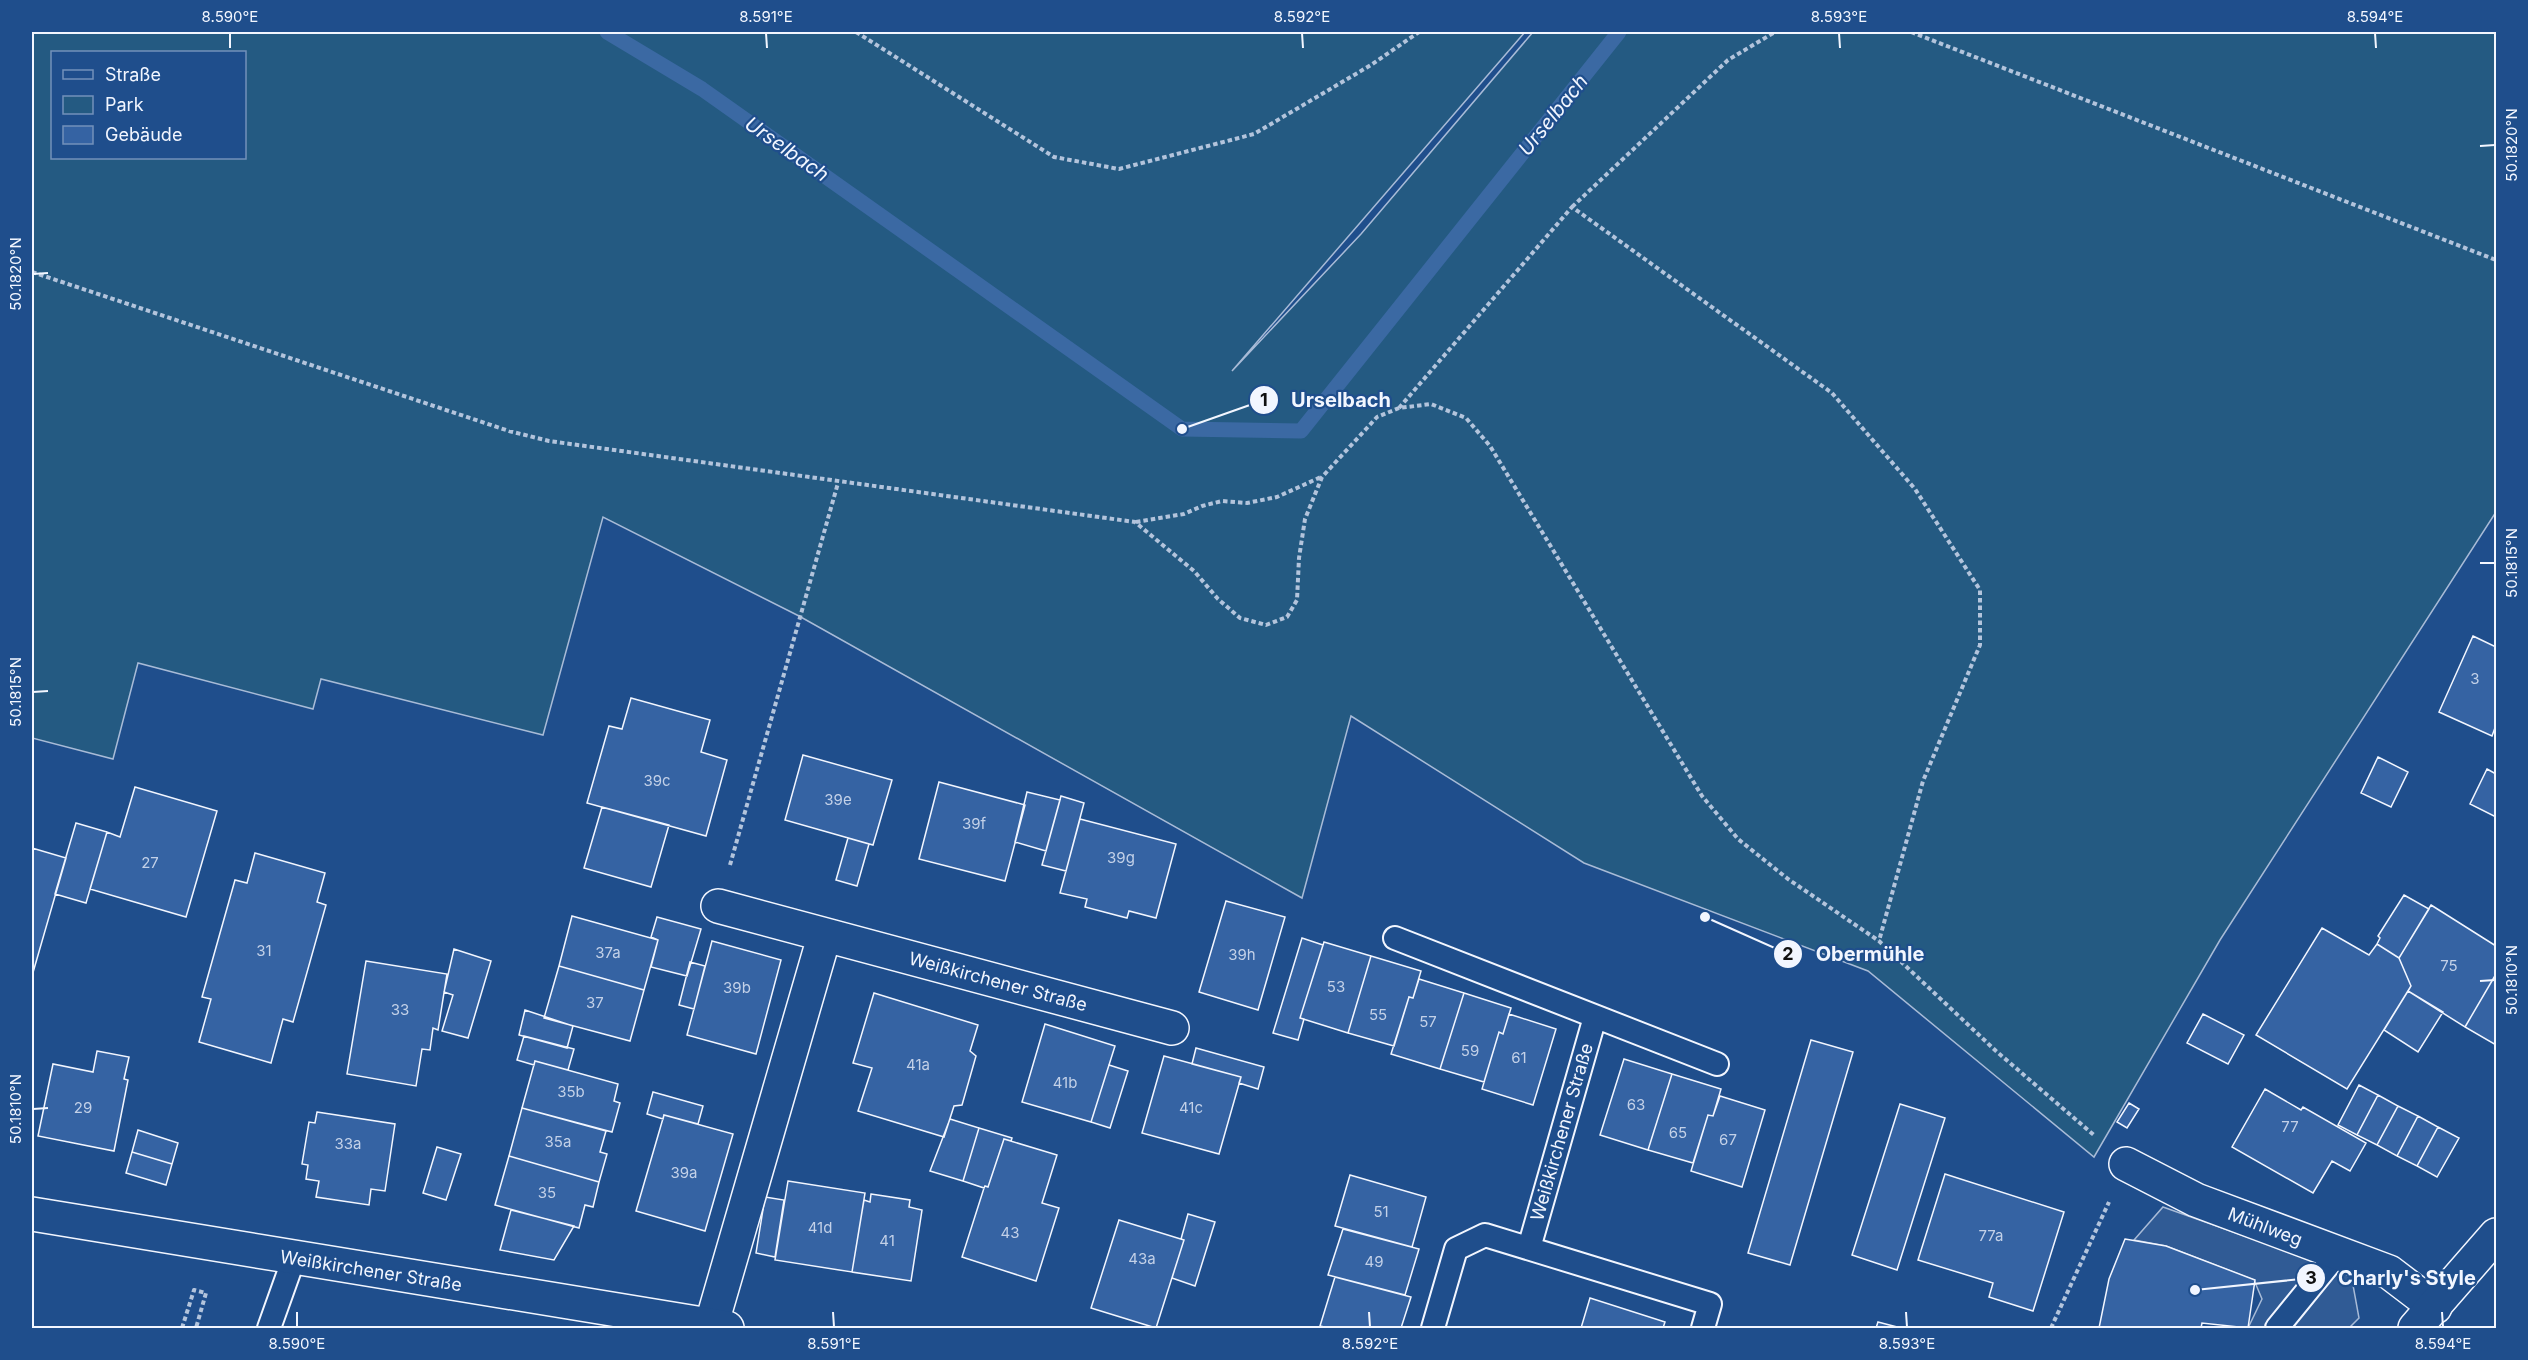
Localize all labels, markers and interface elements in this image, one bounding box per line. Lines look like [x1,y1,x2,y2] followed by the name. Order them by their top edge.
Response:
[202,7,258,26] text: 8.590°E
[739,7,793,26] text: 8.591°E
[1274,7,1330,26] text: 8.592°E
[1811,7,1867,26] text: 8.593°E
[2347,7,2403,26] text: 8.594°E
[51,51,246,159] legend
[105,64,161,85] text: Straße
[1513,70,1593,160] water label: Urselbach
[105,94,144,115] text: Park
[2502,108,2521,182] text: 50.1820°N
[740,111,834,187] water label: Urselbach
[105,124,182,145] text: Gebäude
[6,237,25,311] text: 50.1820°N
[1249,381,1403,419] callout: Urselbach
[1291,388,1391,412] text: Urselbach
[1260,389,1268,410] text: 1
[2502,528,2521,598] text: 50.1815°N
[6,657,25,727] text: 50.1815°N
[2470,669,2480,688] house number: 3
[643,771,671,790] house number: 39c
[824,790,852,809] house number: 39e
[962,814,987,833] house number: 39f
[1107,848,1135,867] house number: 39g
[141,853,159,872] house number: 27
[1773,935,1936,973] callout: Obermühle
[256,941,272,960] house number: 31
[1816,942,1924,966] text: Obermühle
[595,943,621,962] house number: 37a
[1782,943,1794,964] text: 2
[1228,945,1256,964] house number: 39h
[2502,945,2521,1015] text: 50.1810°N
[907,948,1090,1015] street label: Weißkirchener Straße
[2440,956,2458,975] house number: 75
[1327,977,1345,996] house number: 53
[723,978,751,997] house number: 39b
[586,993,604,1012] house number: 37
[391,1000,409,1019] house number: 33
[1369,1005,1387,1024] house number: 55
[1419,1012,1437,1031] house number: 57
[1461,1041,1479,1060] house number: 59
[1526,1041,1597,1223] street label: Weißkirchener Straße
[1511,1048,1527,1067] house number: 61
[906,1055,930,1074] house number: 41a
[1053,1073,1077,1092] house number: 41b
[6,1074,25,1144] text: 50.1810°N
[557,1082,585,1101] house number: 35b
[1627,1095,1645,1114] house number: 63
[74,1098,92,1117] house number: 29
[1179,1098,1203,1117] house number: 41c
[2281,1117,2299,1136] house number: 77
[1669,1123,1687,1142] house number: 65
[1719,1130,1737,1149] house number: 67
[545,1132,571,1151] house number: 35a
[335,1134,361,1153] house number: 33a
[671,1163,698,1182] house number: 39a
[538,1183,556,1202] house number: 35
[1373,1202,1389,1221] house number: 51
[2225,1203,2305,1250] street label: Mühlweg
[808,1218,832,1237] house number: 41d
[1001,1223,1019,1242] house number: 43
[1978,1226,2004,1245] house number: 77a
[879,1231,895,1250] house number: 41
[279,1246,463,1295] street label: Weißkirchener Straße
[1128,1249,1156,1268] house number: 43a
[1365,1252,1384,1271] house number: 49
[2296,1259,2488,1297] callout: Charly's Style
[2338,1266,2476,1290] text: Charly's Style
[2305,1267,2317,1288] text: 3
[269,1334,325,1353] text: 8.590°E
[807,1334,861,1353] text: 8.591°E
[1342,1334,1398,1353] text: 8.592°E
[1879,1334,1935,1353] text: 8.593°E
[2415,1334,2471,1353] text: 8.594°E

